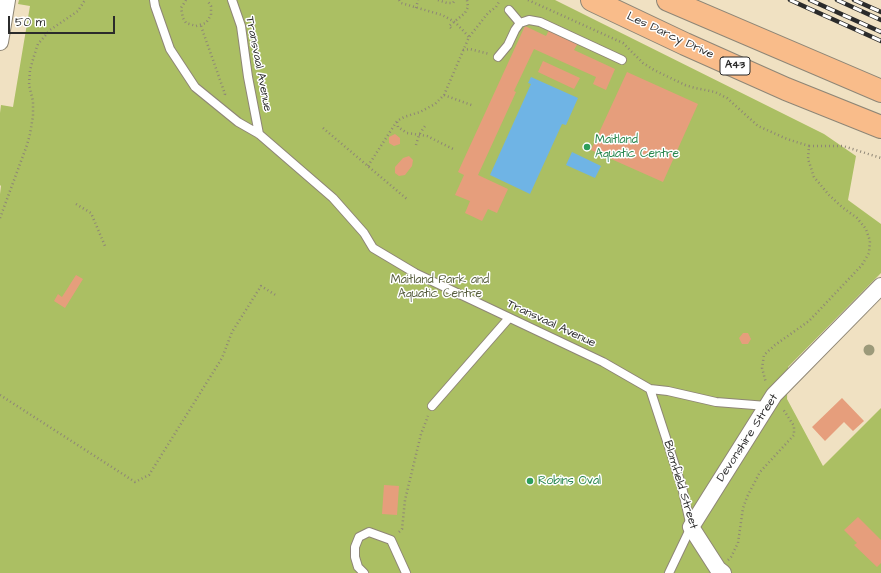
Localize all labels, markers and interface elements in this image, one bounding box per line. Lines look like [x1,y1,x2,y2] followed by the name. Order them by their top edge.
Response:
[10,8,117,34] scale bar
[624,10,716,62] street label: Les Darcy Drive
[15,14,45,31] text: 50 m
[242,15,274,113] street label: Transvaal Avenue
[720,57,750,75] road number: A43
[595,133,679,161] place label: Maitland Aquatic Centre
[582,142,592,152] marker: Maitland Aquatic Centre
[391,273,489,301] park label: Maitland Park and Aquatic Centre
[504,297,598,351] street label: Transvaal Avenue
[714,391,782,485] street label: Devonshire Street
[660,439,700,531] street label: Blomfield Street
[538,474,601,488] place label: Robins Oval
[525,476,535,486] marker: Robins Oval

